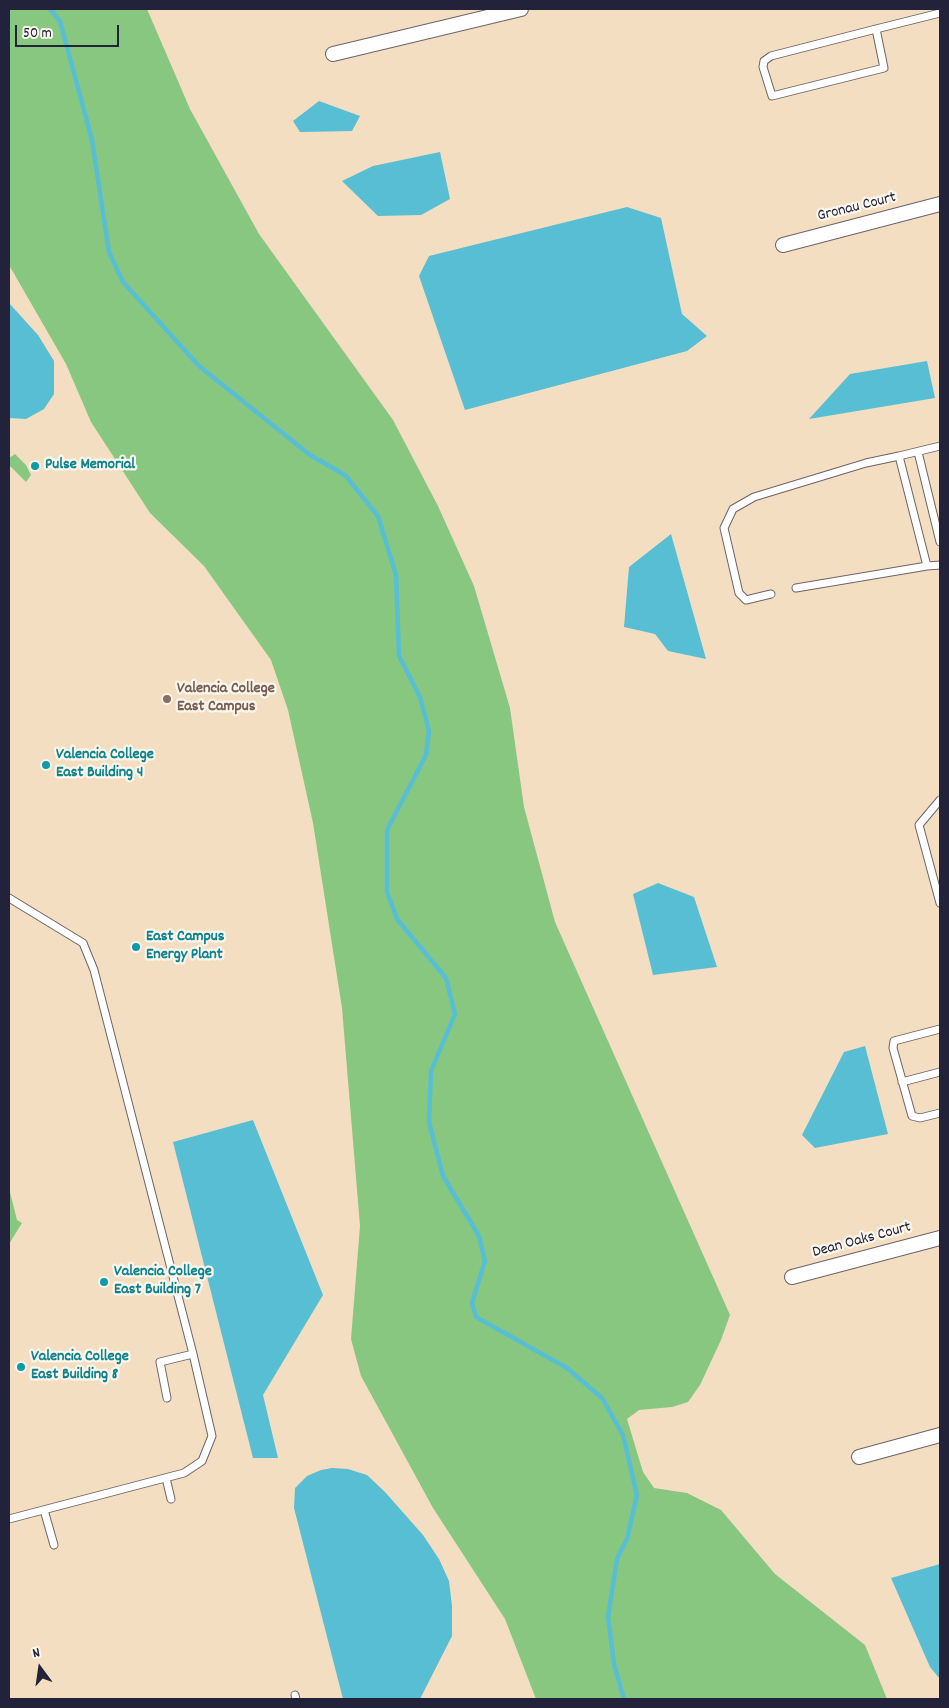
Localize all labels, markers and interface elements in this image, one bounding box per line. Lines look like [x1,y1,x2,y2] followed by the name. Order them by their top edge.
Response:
[18,15,121,47] scale bar
[23,23,52,45] text: 50 m
[816,189,898,227] street label: Gronau Court
[45,456,135,476] place label: Pulse Memorial
[29,460,41,472] marker: Pulse Memorial
[177,680,275,718] place label: Valencia College East Campus
[161,693,173,705] marker: Valencia College East Campus
[56,746,154,784] place label: Valencia College East Building 4
[40,759,52,771] marker: Valencia College East Building 4
[146,928,224,966] place label: East Campus Energy Plant
[130,941,142,953] marker: East Campus Energy Plant
[811,1219,913,1263] street label: Dean Oaks Court
[114,1263,212,1301] place label: Valencia College East Building 7
[98,1276,110,1288] marker: Valencia College East Building 7
[31,1348,129,1386] place label: Valencia College East Building 8
[15,1361,27,1373] marker: Valencia College East Building 8
[15,1643,65,1693] north arrow
[31,1643,42,1664] text: N

